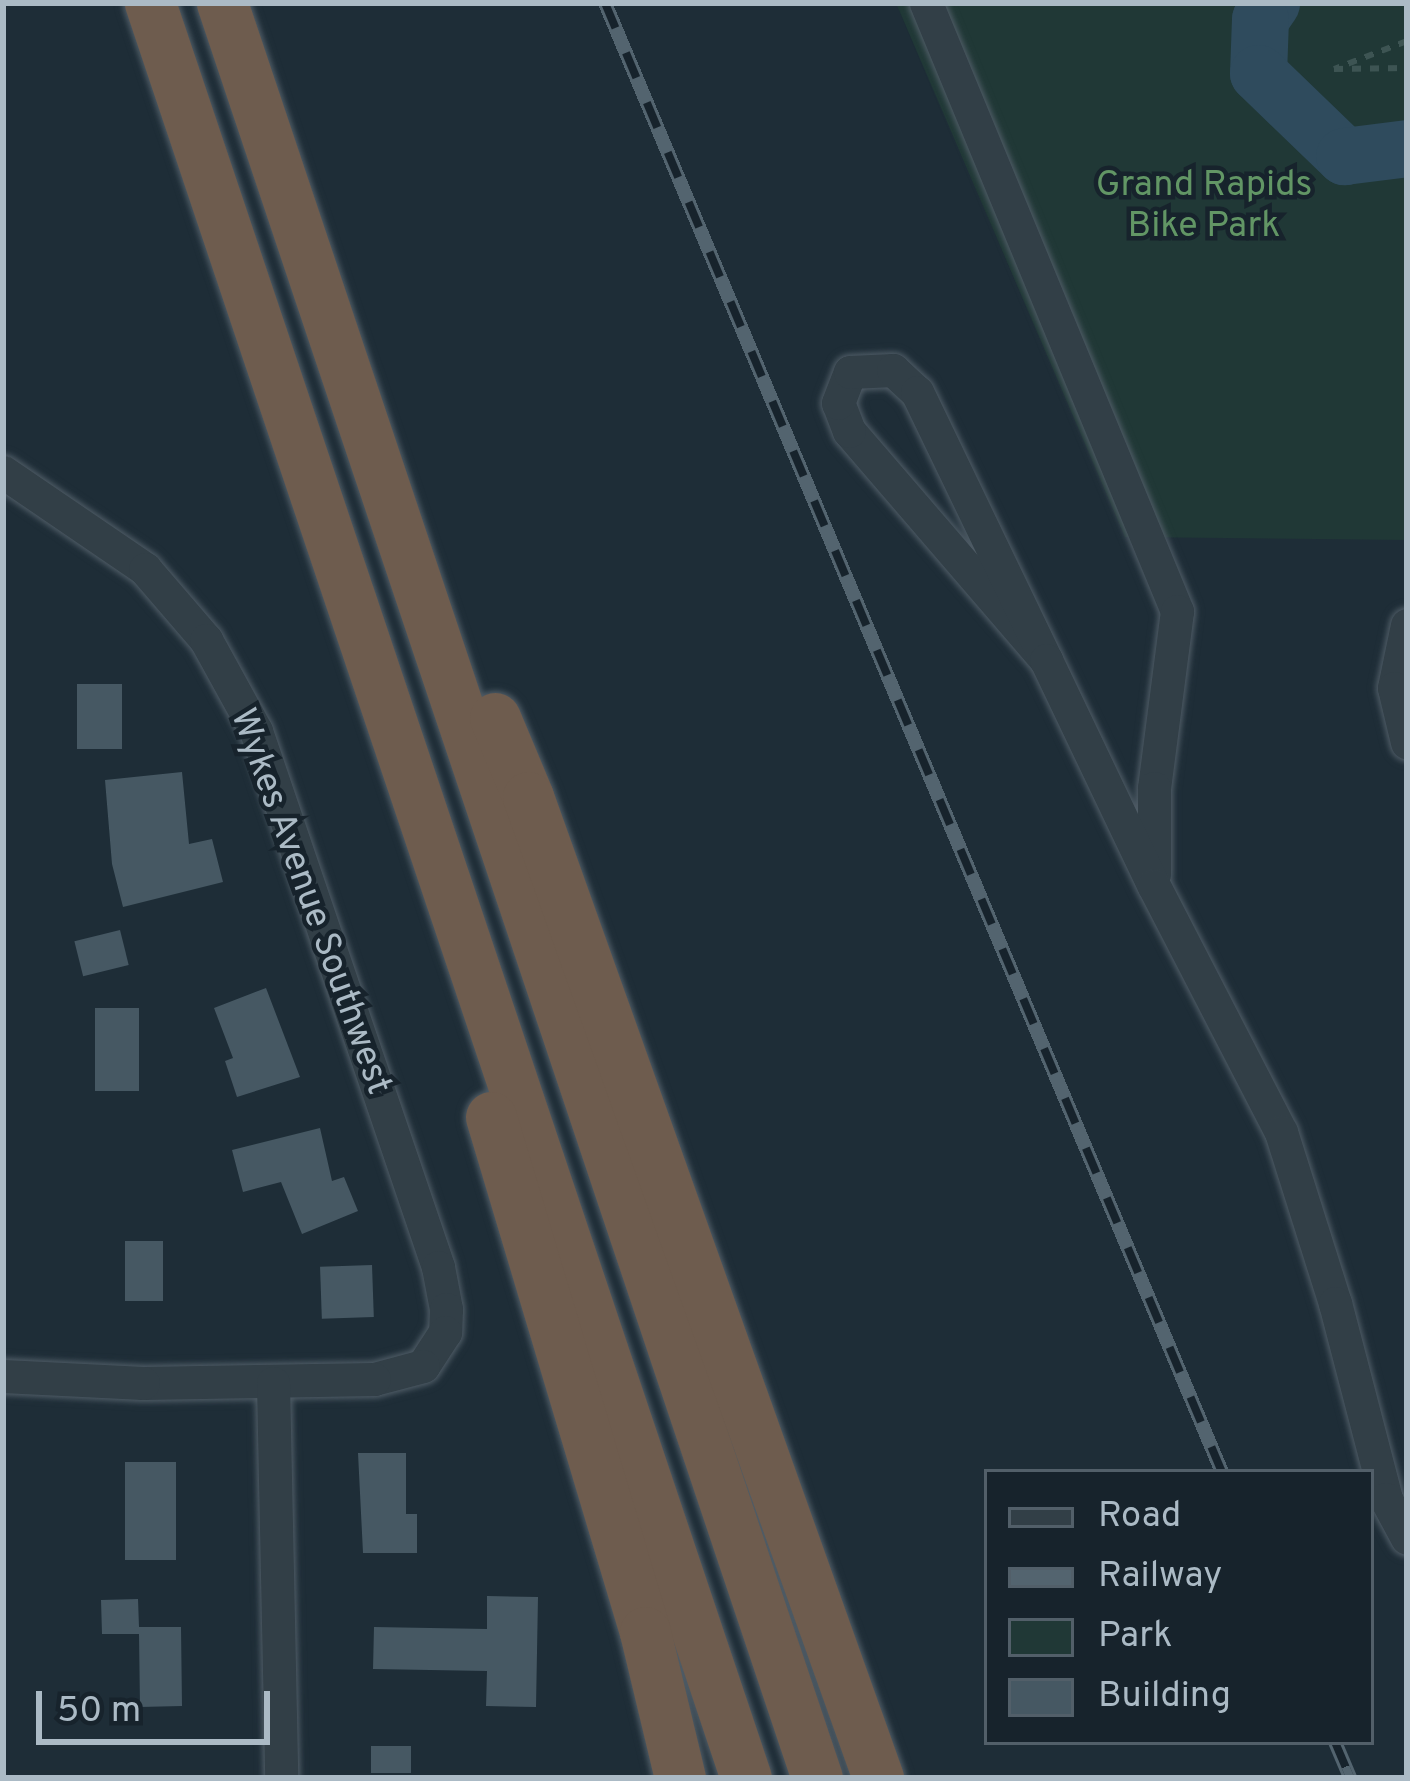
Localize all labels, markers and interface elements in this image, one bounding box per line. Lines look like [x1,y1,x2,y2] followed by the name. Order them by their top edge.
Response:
[1096,164,1312,249] park label: Grand Rapids Bike Park
[219,703,399,1101] street label: Wykes Avenue Southwest
[984,1469,1374,1745] legend
[1098,1494,1181,1540] text: Road
[1098,1554,1222,1600] text: Railway
[1098,1614,1172,1660] text: Park
[42,1667,276,1741] scale bar
[1098,1674,1231,1720] text: Building
[57,1689,141,1735] text: 50 m

